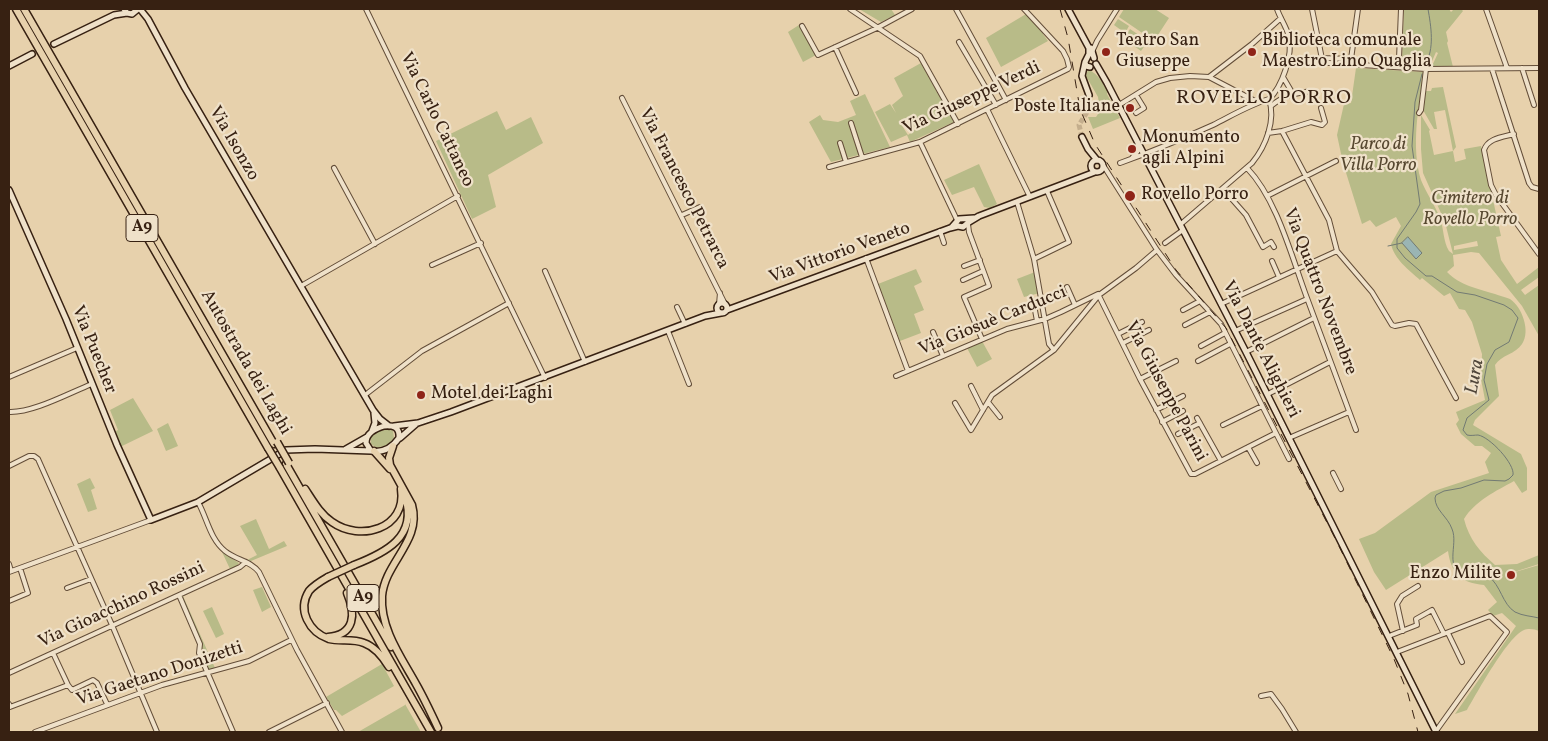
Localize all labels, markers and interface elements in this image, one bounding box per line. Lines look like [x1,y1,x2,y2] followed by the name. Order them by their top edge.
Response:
[1116,31,1199,74] place label: Teatro San Giuseppe
[1262,31,1432,74] place label: Biblioteca comunale Maestro Lino Quaglia
[1100,46,1112,58] marker: Teatro San Giuseppe
[1246,46,1258,58] marker: Biblioteca comunale Maestro Lino Quaglia
[394,49,478,191] street label: Via Carlo Cattaneo
[900,58,1044,140] street label: Via Giuseppe Verdi
[1174,87,1354,111] district label: ROVELLO PORRO
[1014,97,1120,119] place label: Poste Italiane
[1124,102,1136,114] marker: Poste Italiane
[203,103,263,185] street label: Via Isonzo
[633,105,733,273] street label: Via Francesco Petrarca
[1142,128,1240,170] place label: Monumento agli Alpini
[1340,135,1416,178] park label: Parco di Villa Porro
[1126,143,1138,155] marker: Monumento agli Alpini
[1141,185,1248,207] place label: Rovello Porro
[1123,189,1137,203] marker: Rovello Porro
[1423,189,1517,232] park label: Cimitero di Rovello Porro
[1277,205,1361,379] street label: Via Quattro Novembre
[126,214,158,242] road number: A9
[767,218,913,290] street label: Via Vittorio Veneto
[1216,278,1304,422] street label: Via Dante Alighieri
[916,282,1070,362] street label: Via Giosuè Carducci
[195,287,295,439] street label: Autostrada dei Laghi
[66,303,120,397] street label: Via Puecher
[1119,318,1211,466] street label: Via Giuseppe Parini
[1462,358,1490,396] water label: Lura
[431,384,553,406] place label: Motel dei Laghi
[415,389,427,401] marker: Motel dei Laghi
[36,558,208,654] street label: Via Gioacchino Rossini
[1410,564,1501,586] place label: Enzo Milite
[1505,569,1517,581] marker: Enzo Milite
[347,584,379,612] road number: A9
[74,638,246,712] street label: Via Gaetano Donizetti

